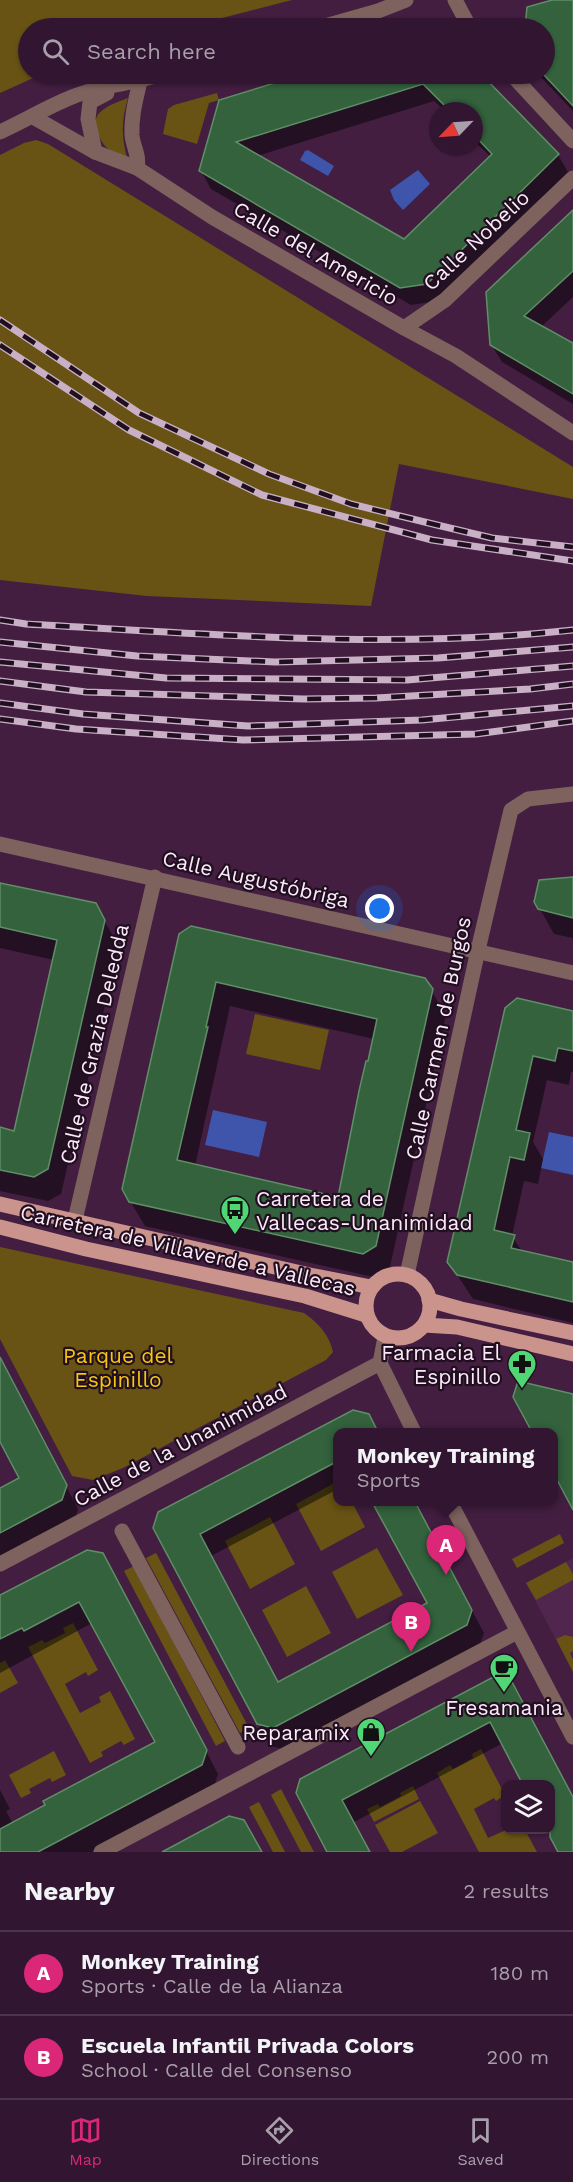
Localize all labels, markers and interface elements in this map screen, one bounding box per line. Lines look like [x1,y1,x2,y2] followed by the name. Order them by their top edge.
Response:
[18,18,555,84] search box
[39,35,72,68] icon: search
[87,39,216,64] text: Search here
[429,102,483,156] north arrow
[418,184,534,296] street label: Calle Nobelio
[229,196,403,310] street label: Calle del Americio
[160,845,352,913] street label: Calle Augustóbriga
[365,894,394,923] your location
[400,914,476,1162] street label: Calle Carmen de Burgos
[54,921,134,1166] street label: Calle de Grazia Deledda
[256,1186,473,1235] place label: Carretera de Vallecas-Unanimidad
[219,1194,251,1236] bus stop icon: Carretera de Vallecas-Unanimidad
[18,1199,358,1301] street label: Carretera de Villaverde a Vallecas
[381,1340,502,1389] place label: Farmacia El Espinillo
[63,1343,174,1392] park label: Parque del Espinillo
[506,1348,538,1390] pharmacy icon: Farmacia El Espinillo
[69,1378,291,1512] street label: Calle de la Unanimidad
[333,1428,558,1506] popup
[357,1443,534,1468] text: Monkey Training
[357,1468,421,1492] text: Sports
[426,1526,466,1575] pin: A
[392,1602,430,1652] pin: B
[488,1652,520,1694] cafe icon: Fresamania
[445,1695,563,1720] place label: Fresamania
[355,1716,387,1758] shop icon: Reparamix
[242,1720,350,1745] place label: Reparamix
[501,1780,555,1834] map controls
[501,1780,555,1834] button: layers
[24,1876,115,1906] text: Nearby
[464,1879,549,1903] text: 2 results
[81,1949,258,1974] text: Monkey Training
[37,1961,50,1985] text: A
[491,1961,549,1985] text: 180 m
[81,1974,343,1998] text: Sports · Calle de la Alianza
[81,2033,414,2058] text: Escuela Infantil Privada Colors
[37,2045,50,2069] text: B
[487,2045,549,2069] text: 200 m
[81,2058,352,2082] text: School · Calle del Consenso
[69,2114,102,2169] tab: Map
[240,2114,319,2169] tab: Directions
[457,2114,504,2169] tab: Saved

